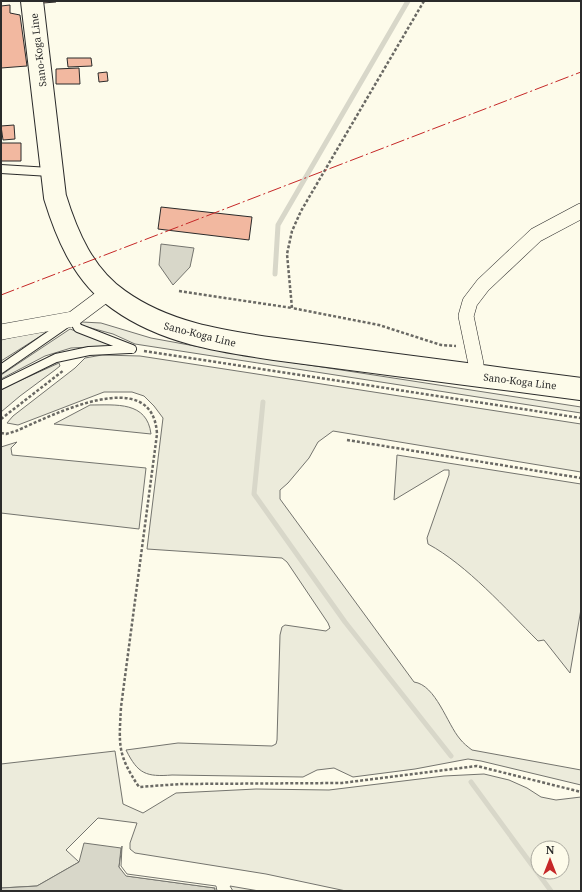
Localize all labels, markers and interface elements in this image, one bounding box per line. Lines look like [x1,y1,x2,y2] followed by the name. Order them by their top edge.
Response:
[27,13,49,87] street label: Sano-Koga Line
[162,318,238,350] street label: Sano-Koga Line
[483,370,557,392] street label: Sano-Koga Line
[530,840,570,880] north arrow
[546,842,555,857] text: N

